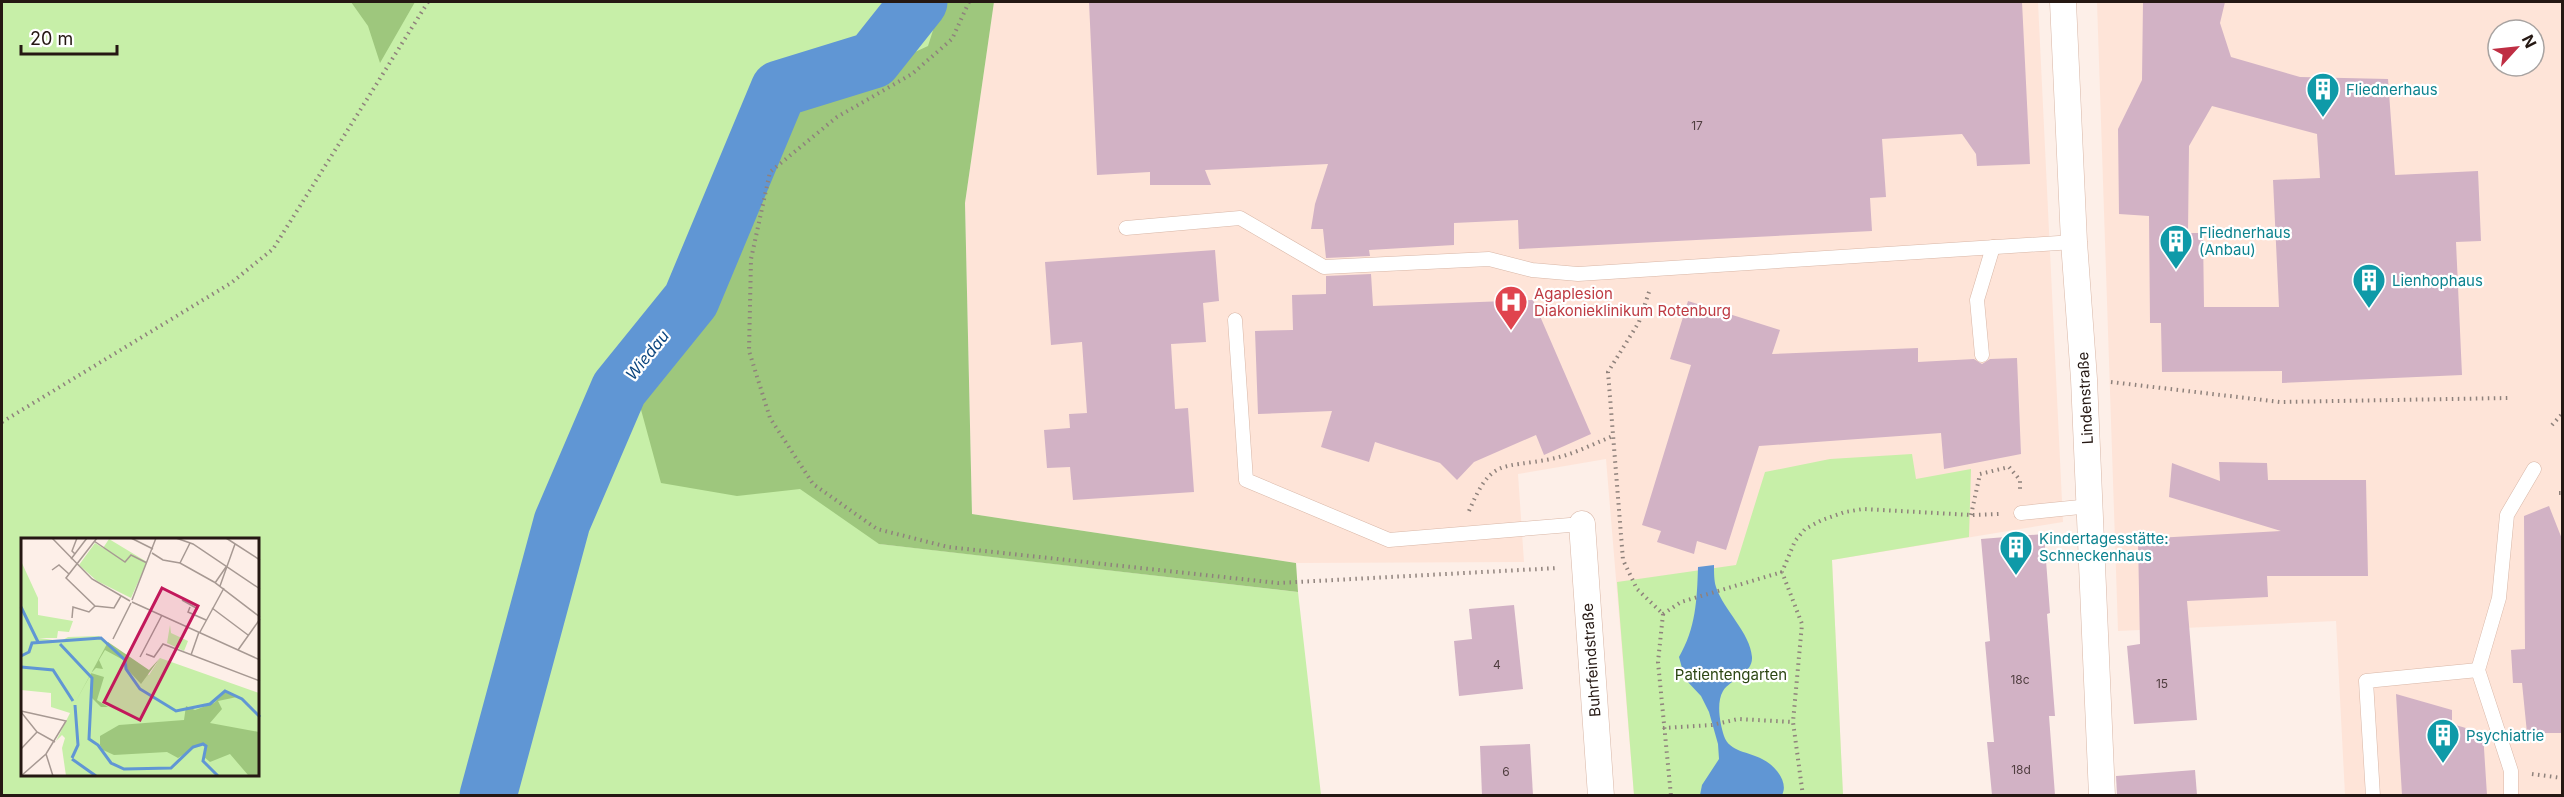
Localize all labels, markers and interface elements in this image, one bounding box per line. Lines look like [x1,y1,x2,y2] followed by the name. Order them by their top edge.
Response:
[21,18,117,56] scale bar
[2486,18,2546,78] north arrow
[30,28,73,49] text: 20 m
[2518,31,2541,51] text: N
[2305,71,2341,118] building icon: Fliednerhaus
[2346,80,2438,99] place label: Fliednerhaus
[1691,118,1703,133] house number: 17
[2158,223,2194,270] building icon: Fliednerhaus (Anbau)
[2199,223,2291,259] place label: Fliednerhaus (Anbau)
[2351,262,2387,309] building icon: Lienhophaus
[2392,271,2483,290] place label: Lienhophaus
[1493,284,1529,331] hospital icon: Agaplesion Diakonieklinikum Rotenburg
[1534,284,1731,320] place label: Agaplesion Diakonieklinikum Rotenburg
[621,326,673,384] water label: Wiedau
[2073,351,2097,445] street label: Lindenstraße
[1998,529,2034,576] building icon: Kindertagesstätte: Schneckenhaus
[2039,529,2169,565] place label: Kindertagesstätte: Schneckenhaus
[21,538,260,776] inset map
[1578,603,1604,717] street label: Buhrfeindstraße
[1493,657,1501,672] house number: 4
[1675,665,1787,684] park label: Patientengarten
[2010,672,2030,687] house number: 18c
[2156,676,2168,691] house number: 15
[2425,717,2461,764] building icon: Psychiatrie
[2466,726,2544,745] place label: Psychiatrie
[2011,762,2031,777] house number: 18d
[1502,764,1510,779] house number: 6

